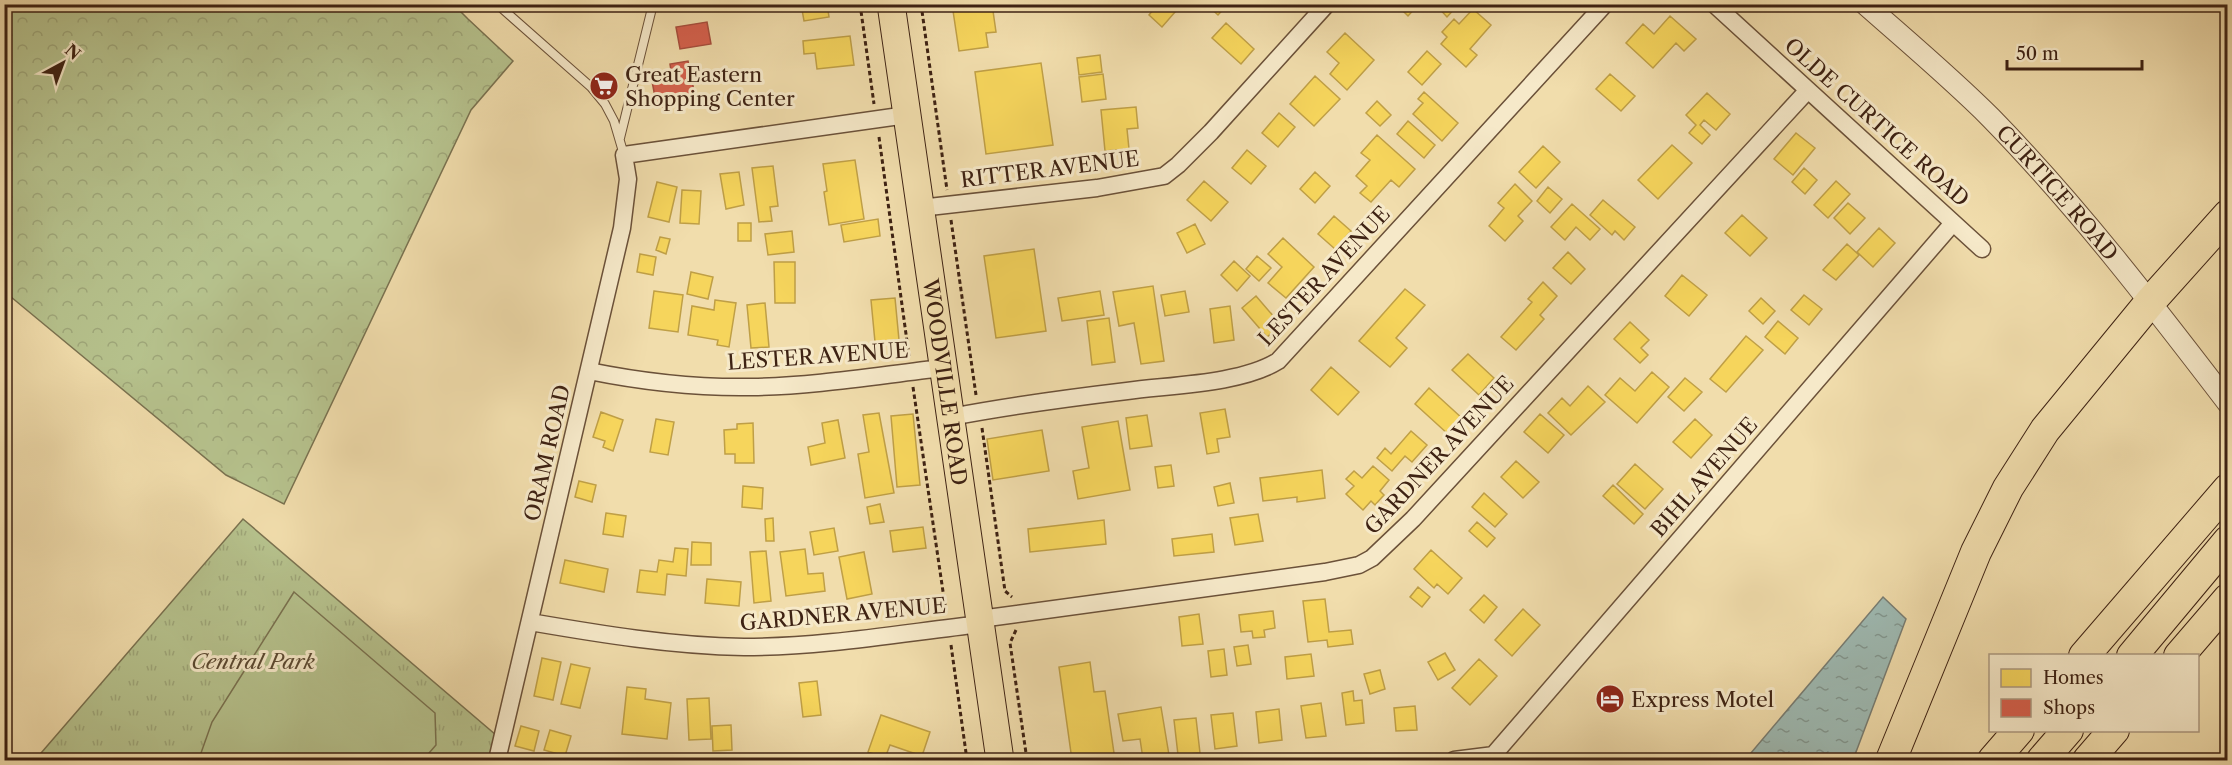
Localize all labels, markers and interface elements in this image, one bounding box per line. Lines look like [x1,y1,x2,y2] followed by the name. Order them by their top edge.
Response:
[33,33,93,93] north arrow
[1780,33,1974,211] street label: OLDE CURTICE ROAD
[2007,33,2142,71] scale bar
[61,40,85,64] text: N
[2016,43,2059,65] text: 50 m
[625,62,795,111] place label: Great Eastern Shopping Center
[588,70,620,102] supermarket icon: Great Eastern Shopping Center
[1992,120,2124,265] street label: CURTICE ROAD
[959,146,1141,192] street label: RITTER AVENUE
[1253,201,1395,351] street label: LESTER AVENUE
[918,276,973,487] street label: WOODVILLE ROAD
[726,337,910,375] street label: LESTER AVENUE
[1359,371,1519,539] street label: GARDNER AVENUE
[519,382,575,524] street label: ORAM ROAD
[1645,412,1763,542] street label: BIHL AVENUE
[739,593,947,635] street label: GARDNER AVENUE
[191,649,315,674] park label: Central Park
[1989,654,2199,732] legend
[2043,667,2104,689] text: Homes
[1594,683,1626,715] hotel icon: Express Motel
[1631,687,1774,712] place label: Express Motel
[2043,697,2095,719] text: Shops

